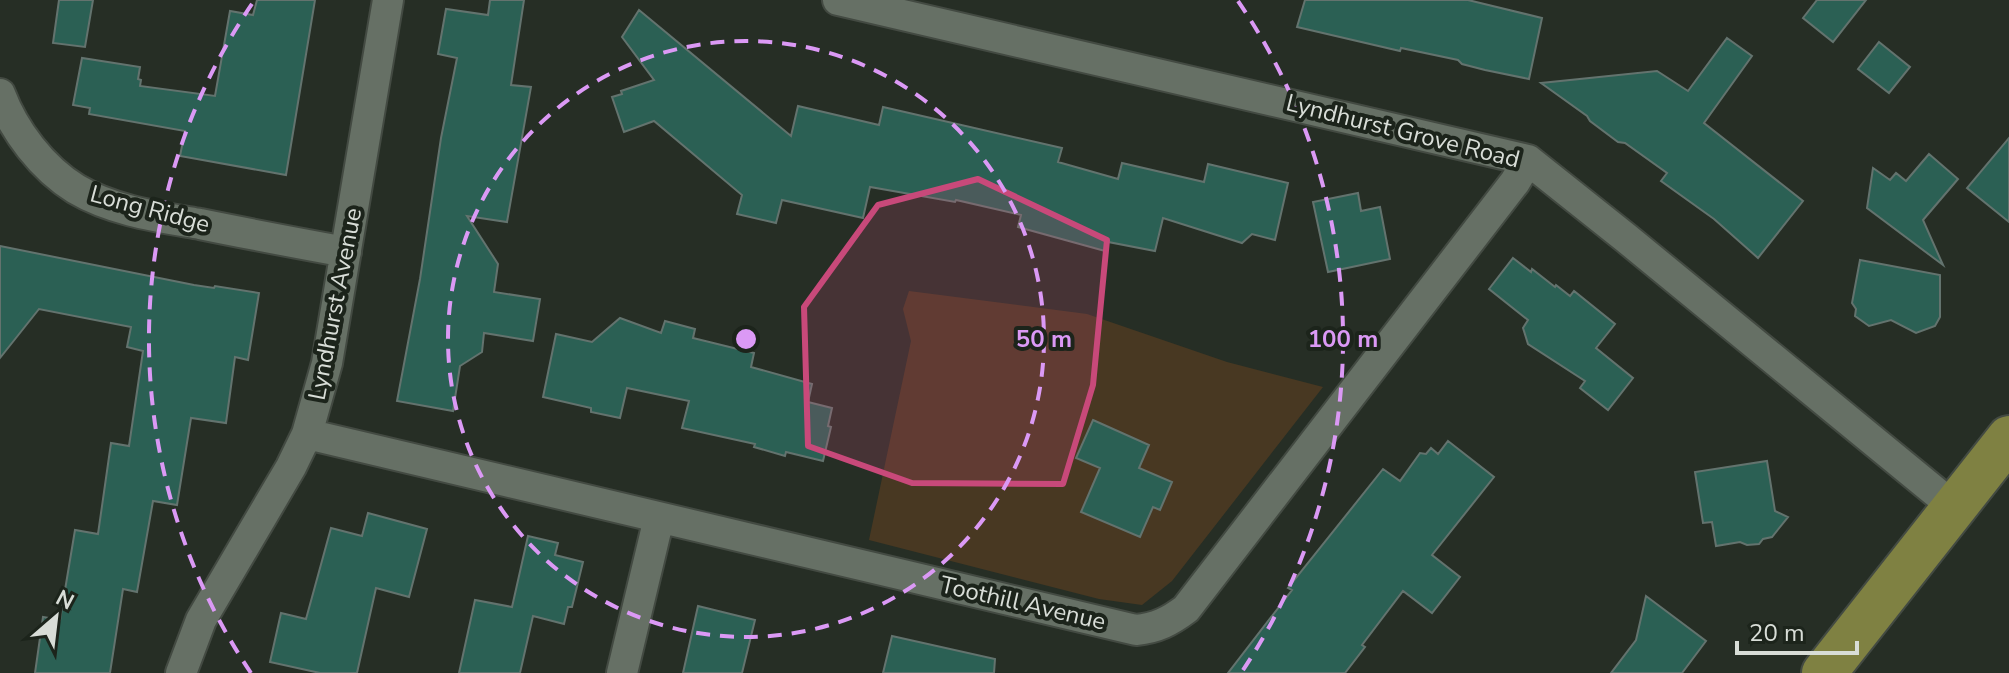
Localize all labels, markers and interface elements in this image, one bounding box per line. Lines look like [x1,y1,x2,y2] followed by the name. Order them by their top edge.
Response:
[1283,87,1523,175] street label: Lyndhurst Grove Road
[87,178,213,240] street label: Long Ridge
[301,205,369,403] street label: Lyndhurst Avenue
[1016,323,1072,355] text: 50 m
[1308,323,1378,355] text: 100 m
[732,325,760,353] centre of rings
[937,568,1109,638] street label: Toothill Avenue
[16,577,96,657] north arrow
[51,583,79,617] text: N
[1737,605,1857,655] scale bar
[1749,617,1805,649] text: 20 m

